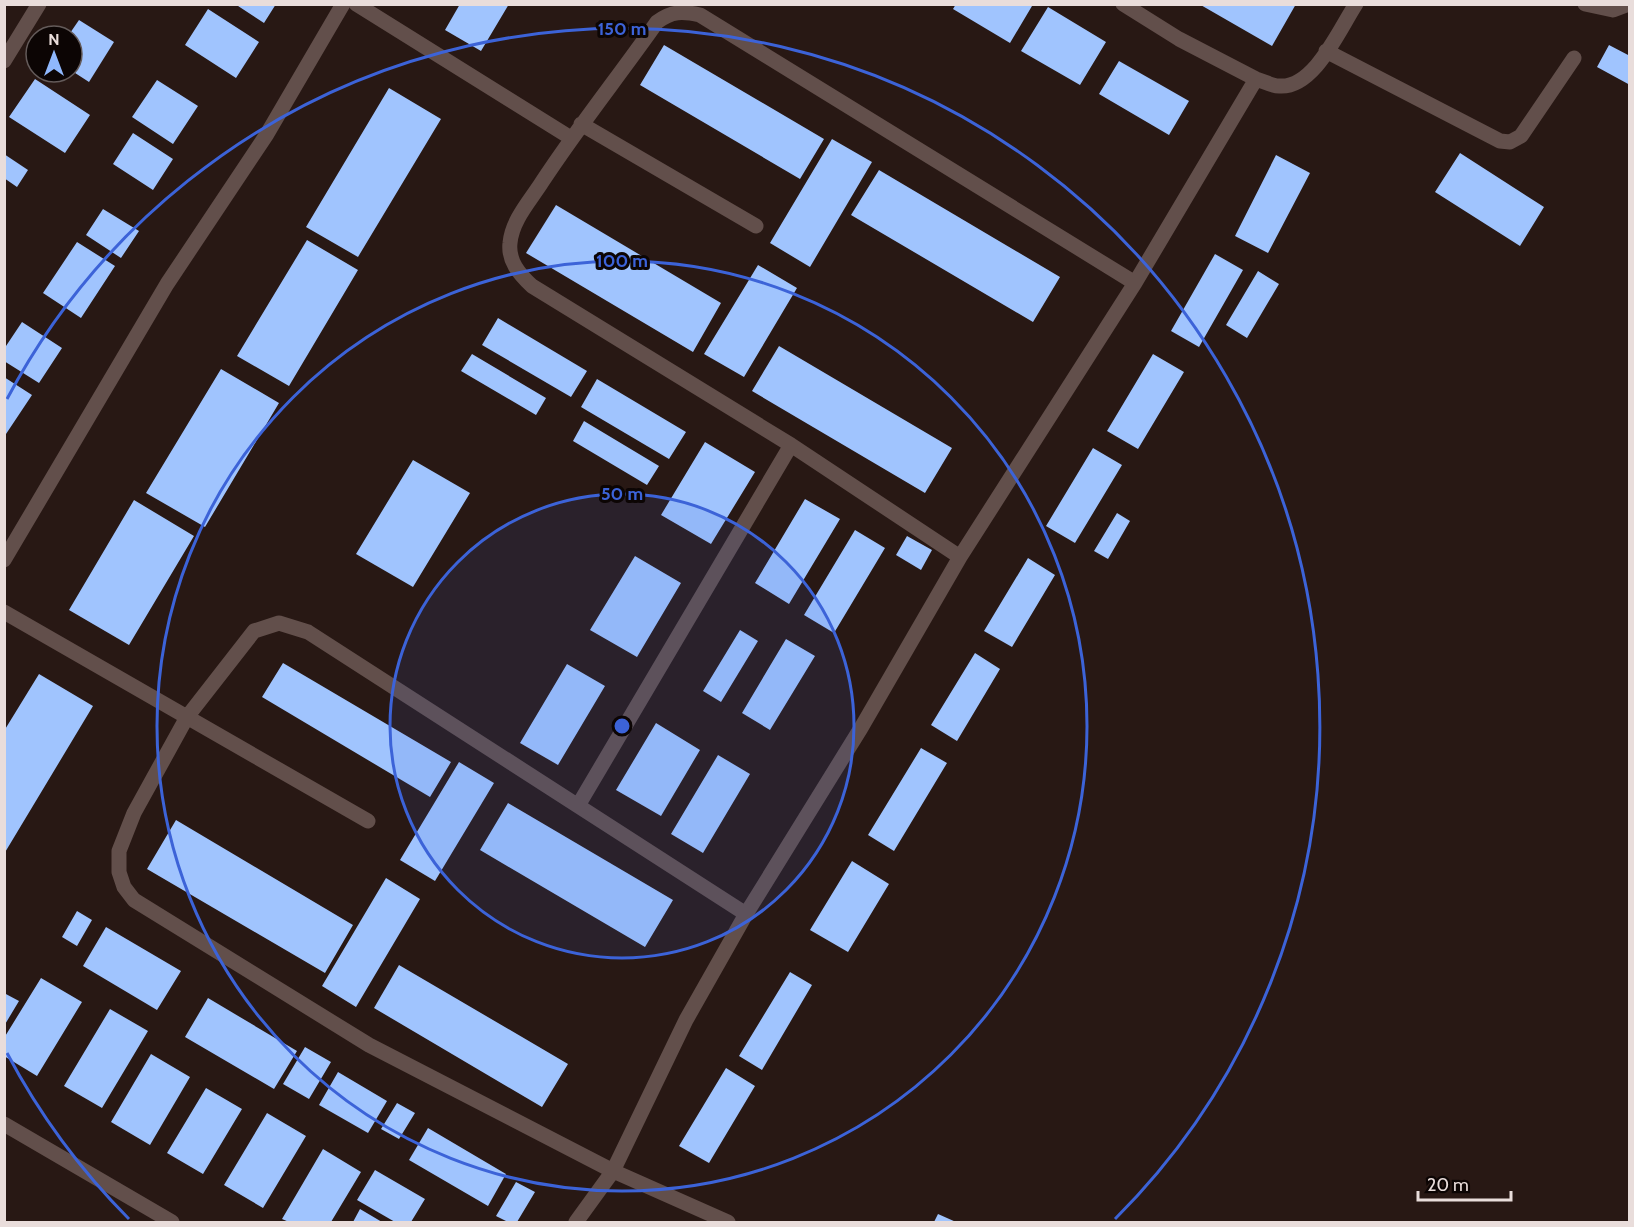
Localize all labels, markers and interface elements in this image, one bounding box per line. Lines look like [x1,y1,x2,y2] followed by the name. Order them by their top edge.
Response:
[598,18,646,40] text: 150 m
[24,24,84,84] north arrow
[48,30,60,49] text: N
[596,250,648,272] text: 100 m
[601,483,643,505] text: 50 m
[612,716,632,736] centre of rings
[1418,1164,1511,1202] scale bar
[1427,1174,1469,1196] text: 20 m

